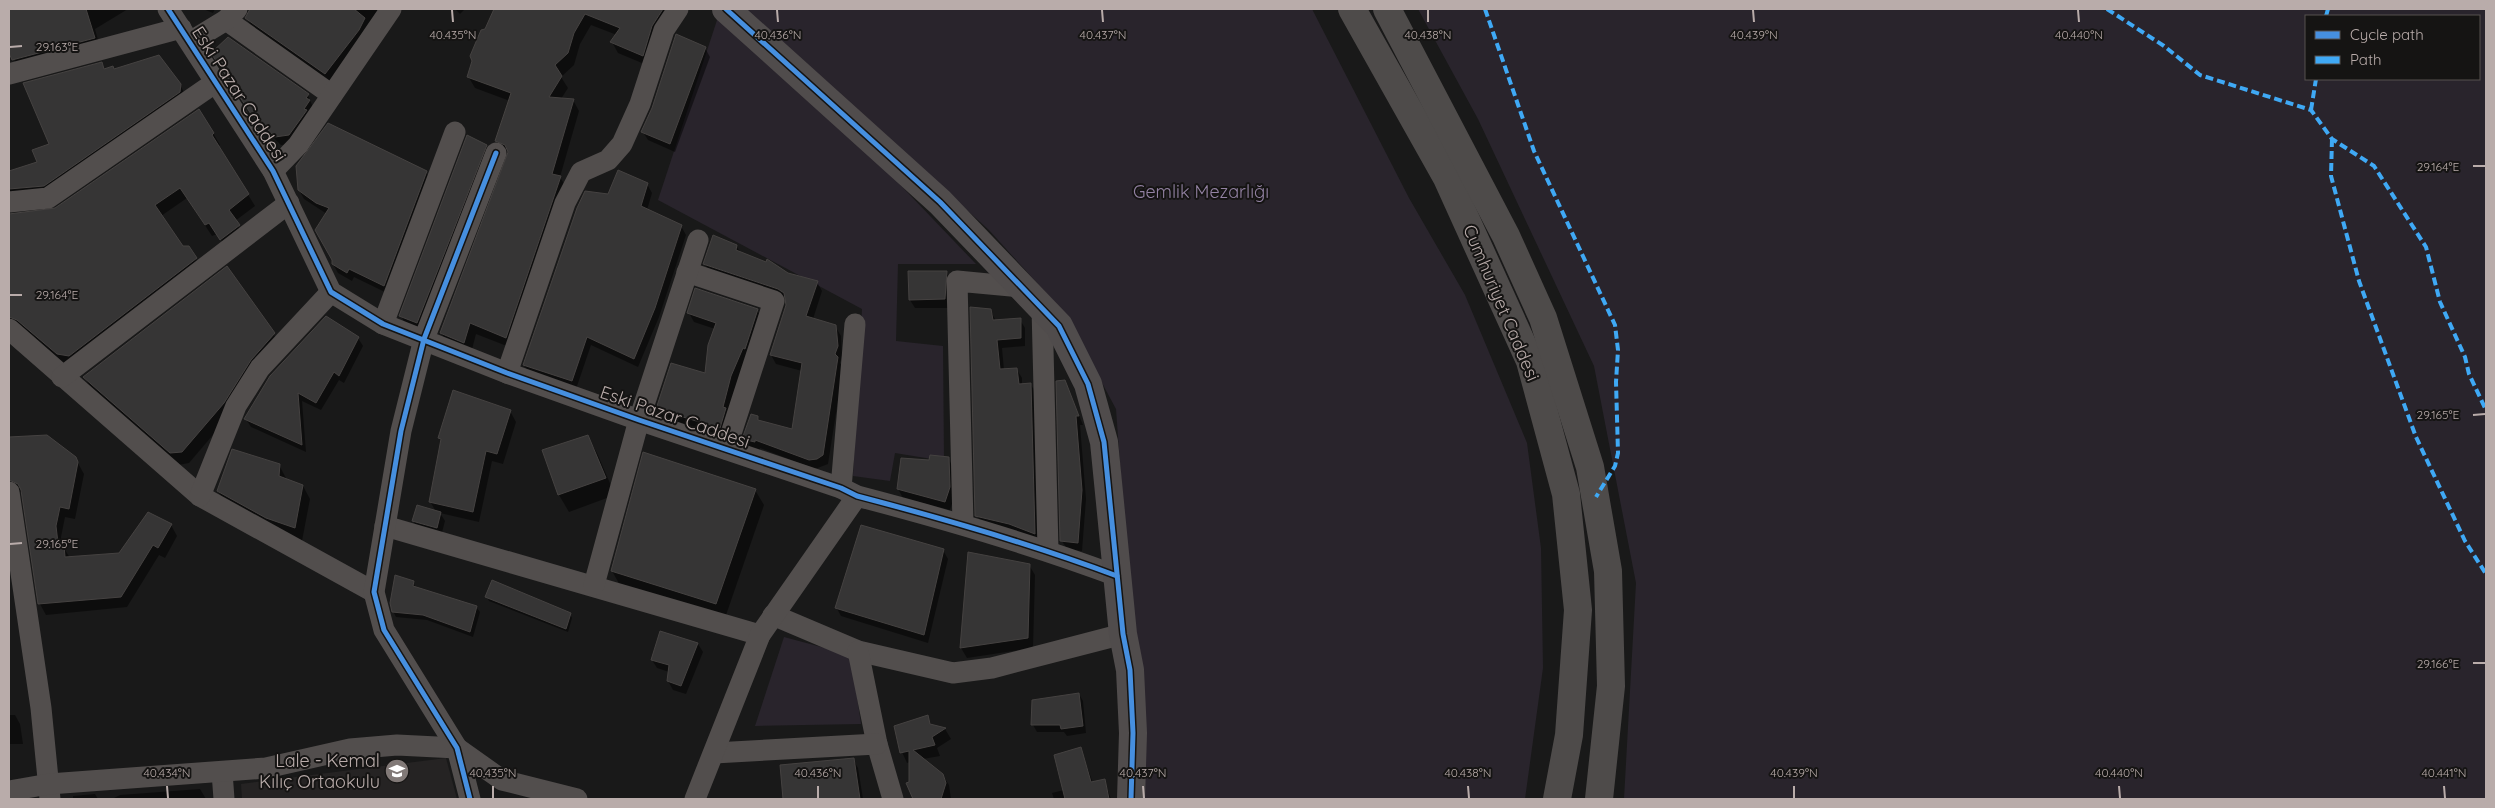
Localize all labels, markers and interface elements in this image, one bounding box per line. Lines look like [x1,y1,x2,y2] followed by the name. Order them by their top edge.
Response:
[2305,15,2480,80] legend
[187,22,292,166] street label: Eski Pazar Caddesi
[2350,25,2424,44] text: Cycle path
[429,27,477,42] text: 40.435°N
[754,27,802,42] text: 40.436°N
[1080,27,1126,42] text: 40.437°N
[1404,27,1452,42] text: 40.438°N
[1730,27,1778,42] text: 40.439°N
[2055,27,2103,42] text: 40.440°N
[36,39,78,54] text: 29.163°E
[2350,50,2382,69] text: Path
[2417,159,2460,174] text: 29.164°E
[1133,180,1269,203] park label: Gemlik Mezarlığı
[1458,221,1545,385] street label: Cumhuriyet Caddesi
[36,287,79,302] text: 29.164°E
[597,380,753,453] street label: Eski Pazar Caddesi
[2417,407,2460,422] text: 29.165°E
[36,536,79,551] text: 29.165°E
[2417,656,2460,671] text: 29.166°E
[259,749,380,793] place label: Lale - Kemal Kılıç Ortaokulu
[384,758,410,784] school or university icon: Lale - Kemal Kılıç Ortaokulu
[144,765,190,780] text: 40.434°N
[469,765,517,780] text: 40.435°N
[794,765,842,780] text: 40.436°N
[1120,765,1166,780] text: 40.437°N
[1444,765,1492,780] text: 40.438°N
[1770,765,1818,780] text: 40.439°N
[2095,765,2143,780] text: 40.440°N
[2422,765,2467,780] text: 40.441°N

